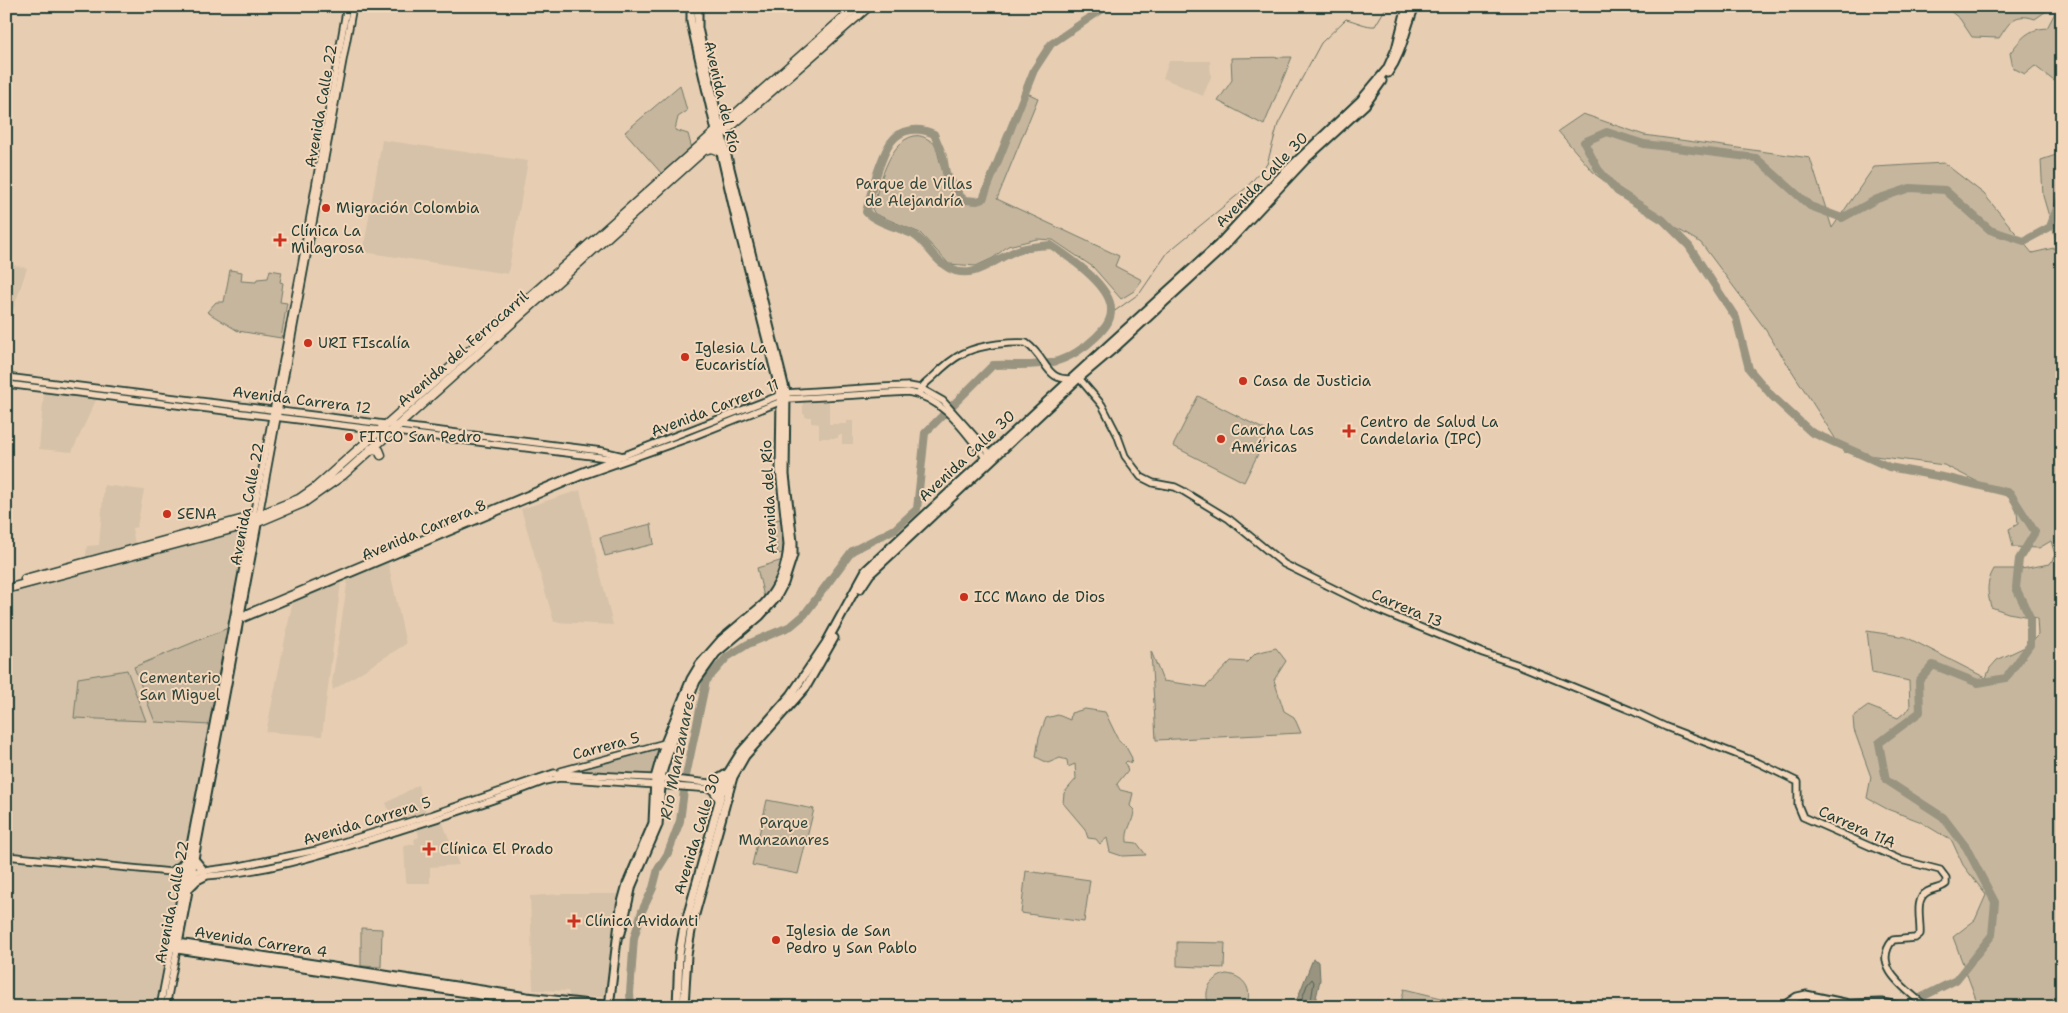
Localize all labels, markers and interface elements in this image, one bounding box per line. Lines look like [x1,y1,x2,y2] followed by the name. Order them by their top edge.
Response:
[699,39,745,155] street label: Avenida del Río
[300,43,342,169] street label: Avenida Calle 22
[1211,128,1313,232] street label: Avenida Calle 30
[855,174,973,211] park label: Parque de Villas de Alejandría
[336,198,480,218] place label: Migración Colombia
[320,202,332,214] marker: Migración Colombia
[291,221,365,258] place label: Clínica La Milagrosa
[273,233,287,247] marker: Clínica La Milagrosa
[393,286,533,411] street label: Avenida del Ferrocarril
[318,333,410,353] place label: URI FIscalía
[302,337,314,349] marker: URI FIscalía
[695,338,768,375] place label: Iglesia La Eucaristía
[679,351,691,363] marker: Iglesia La Eucaristía
[1253,371,1372,391] place label: Casa de Justicia
[648,374,782,442] street label: Avenida Carrera 11
[1237,375,1249,387] marker: Casa de Justicia
[231,382,373,418] street label: Avenida Carrera 12
[914,406,1020,506] street label: Avenida Calle 30
[1360,412,1499,449] place label: Centro de Salud La Candelaria (IPC)
[1231,420,1314,457] place label: Cancha Las Américas
[1342,424,1356,438] marker: Centro de Salud La Candelaria (IPC)
[359,427,481,447] place label: FITCO San Pedro
[343,431,355,443] marker: FITCO San Pedro
[1215,433,1227,445] marker: Cancha Las Américas
[756,439,782,555] street label: Avenida del Río
[225,441,269,567] street label: Avenida Calle 22
[358,495,490,565] street label: Avenida Carrera 8
[177,504,217,524] place label: SENA
[161,508,173,520] marker: SENA
[1368,584,1446,632] street label: Carrera 13
[974,587,1105,607] place label: ICC Mano de Dios
[958,591,970,603] marker: ICC Mano de Dios
[139,668,221,705] park label: Cementerio San Miguel
[655,691,700,821] water label: Río Manzanares
[570,727,642,765] street label: Carrera 5
[669,771,725,897] street label: Avenida Calle 30
[301,792,433,850] street label: Avenida Carrera 5
[1815,801,1899,853] street label: Carrera 11A
[739,813,829,850] park label: Parque Manzanares
[150,839,194,965] street label: Avenida Calle 22
[440,839,553,859] place label: Clínica El Prado
[422,842,436,856] marker: Clínica El Prado
[585,911,698,931] place label: Clínica Avidanti
[567,914,581,928] marker: Clínica Avidanti
[786,921,917,958] place label: Iglesia de San Pedro y San Pablo
[193,922,329,962] street label: Avenida Carrera 4
[770,934,782,946] marker: Iglesia de San Pedro y San Pablo

